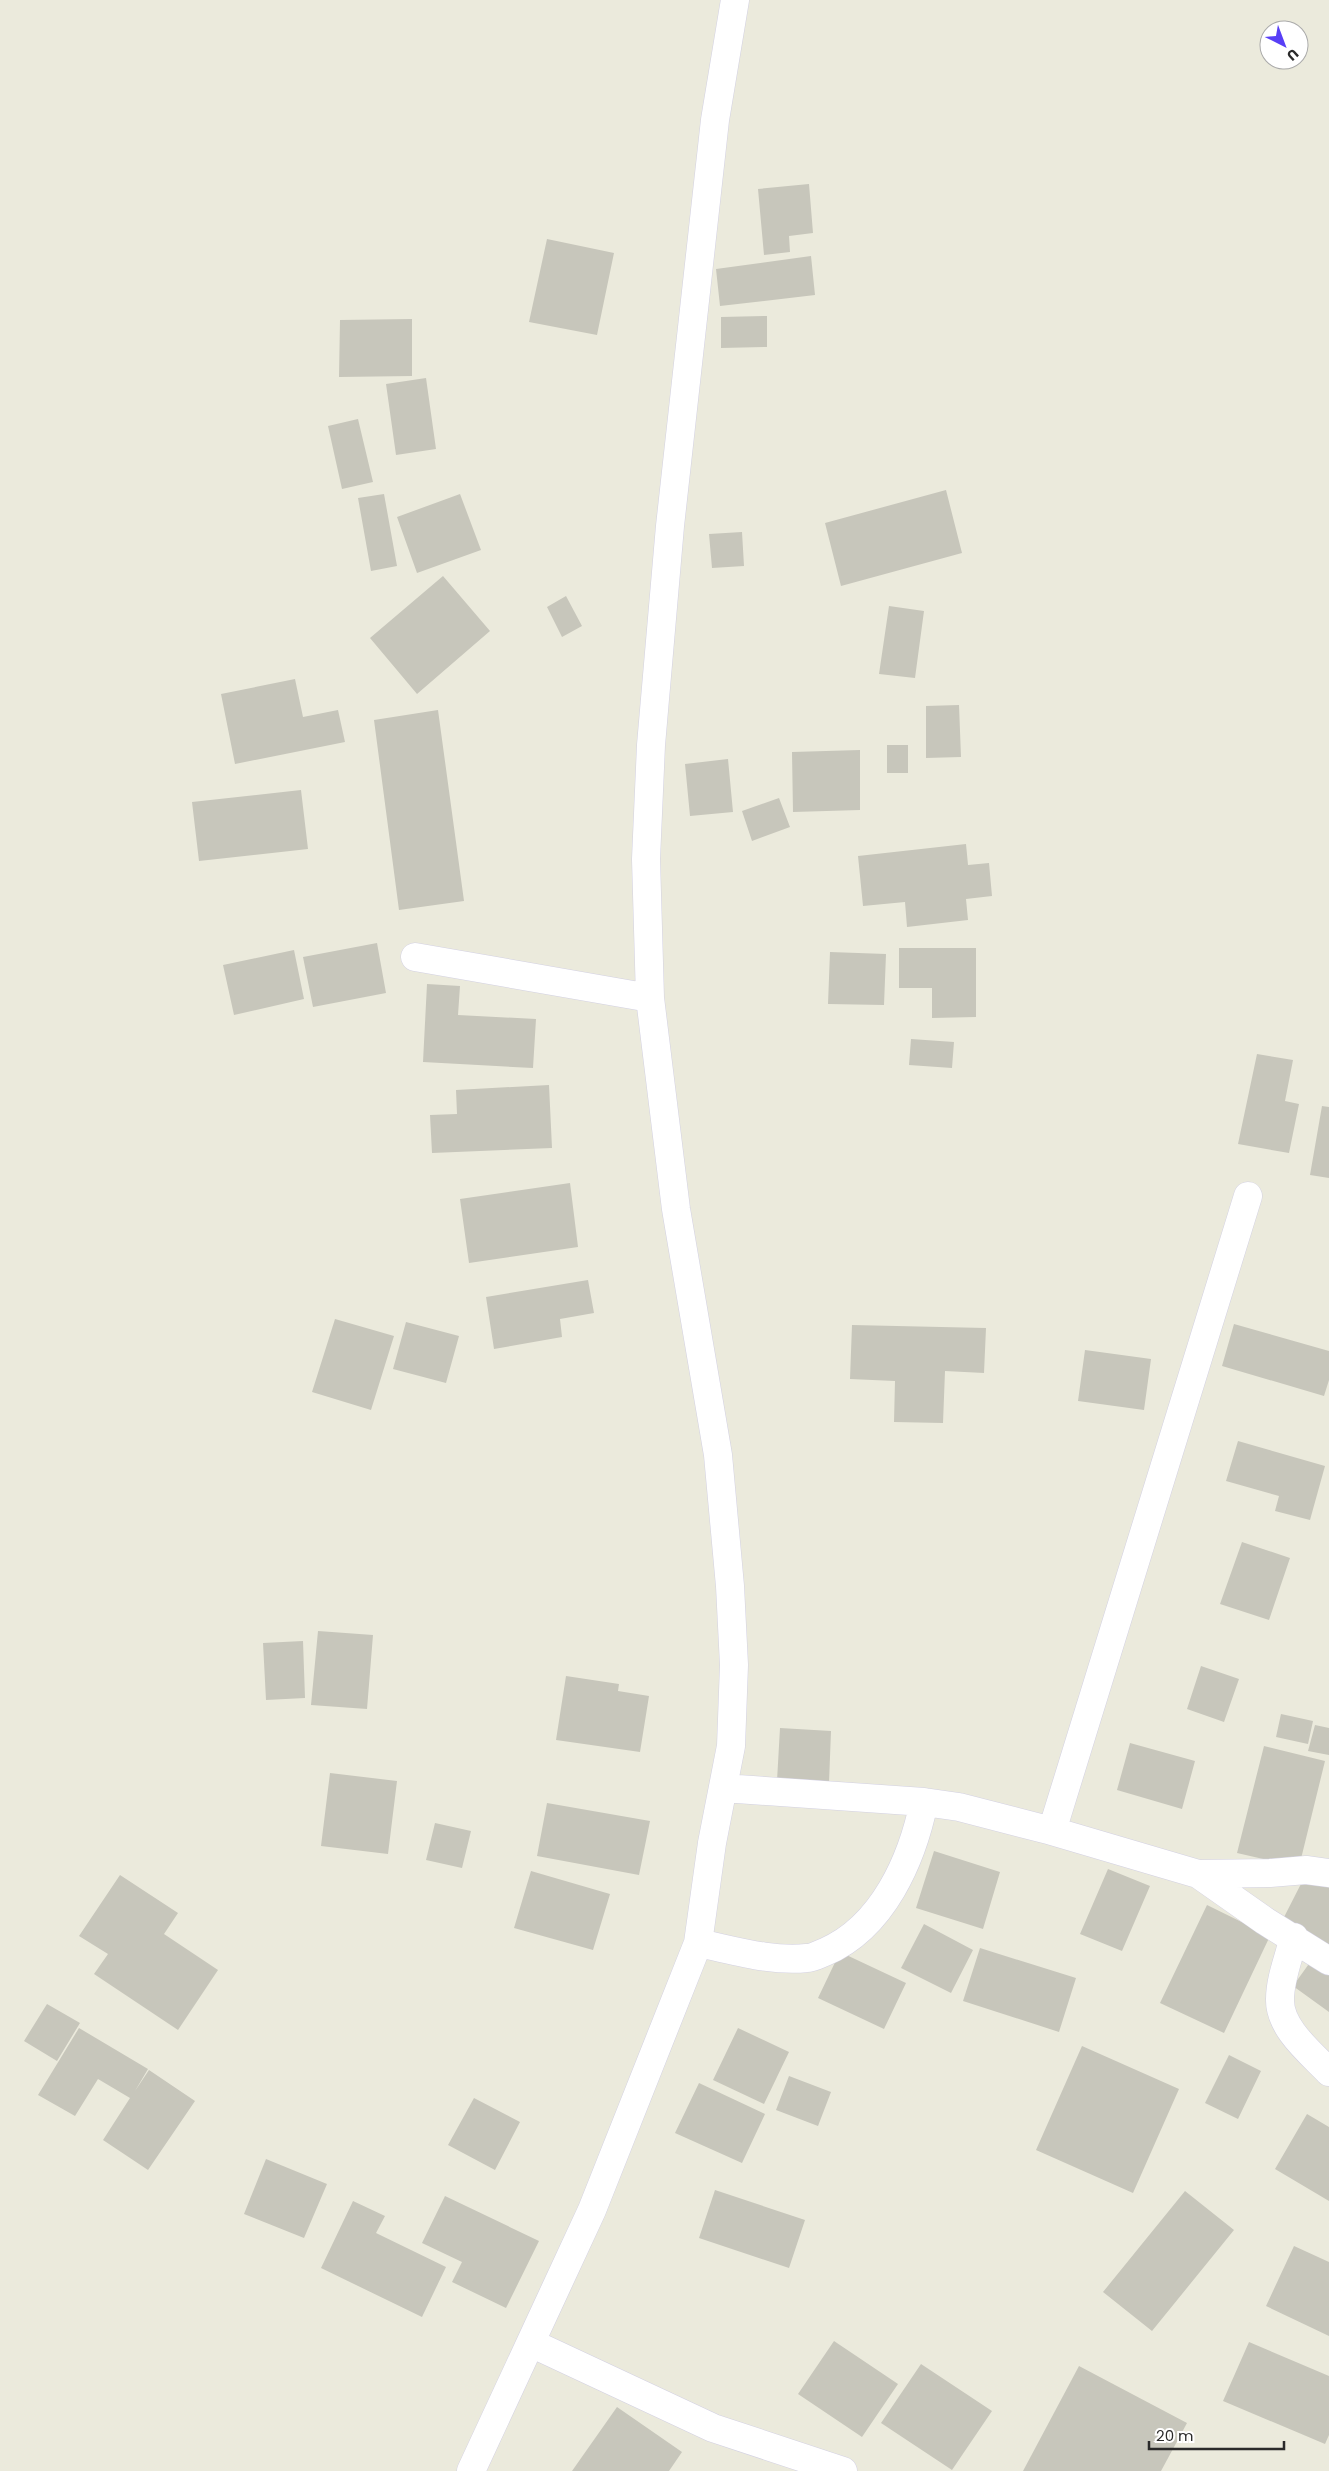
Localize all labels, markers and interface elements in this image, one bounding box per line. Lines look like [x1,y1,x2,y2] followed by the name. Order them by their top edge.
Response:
[1259,20,1309,70] north arrow
[1282,44,1303,65] text: U
[1149,2418,1284,2450] scale bar
[1156,2425,1194,2446] text: 20 m

